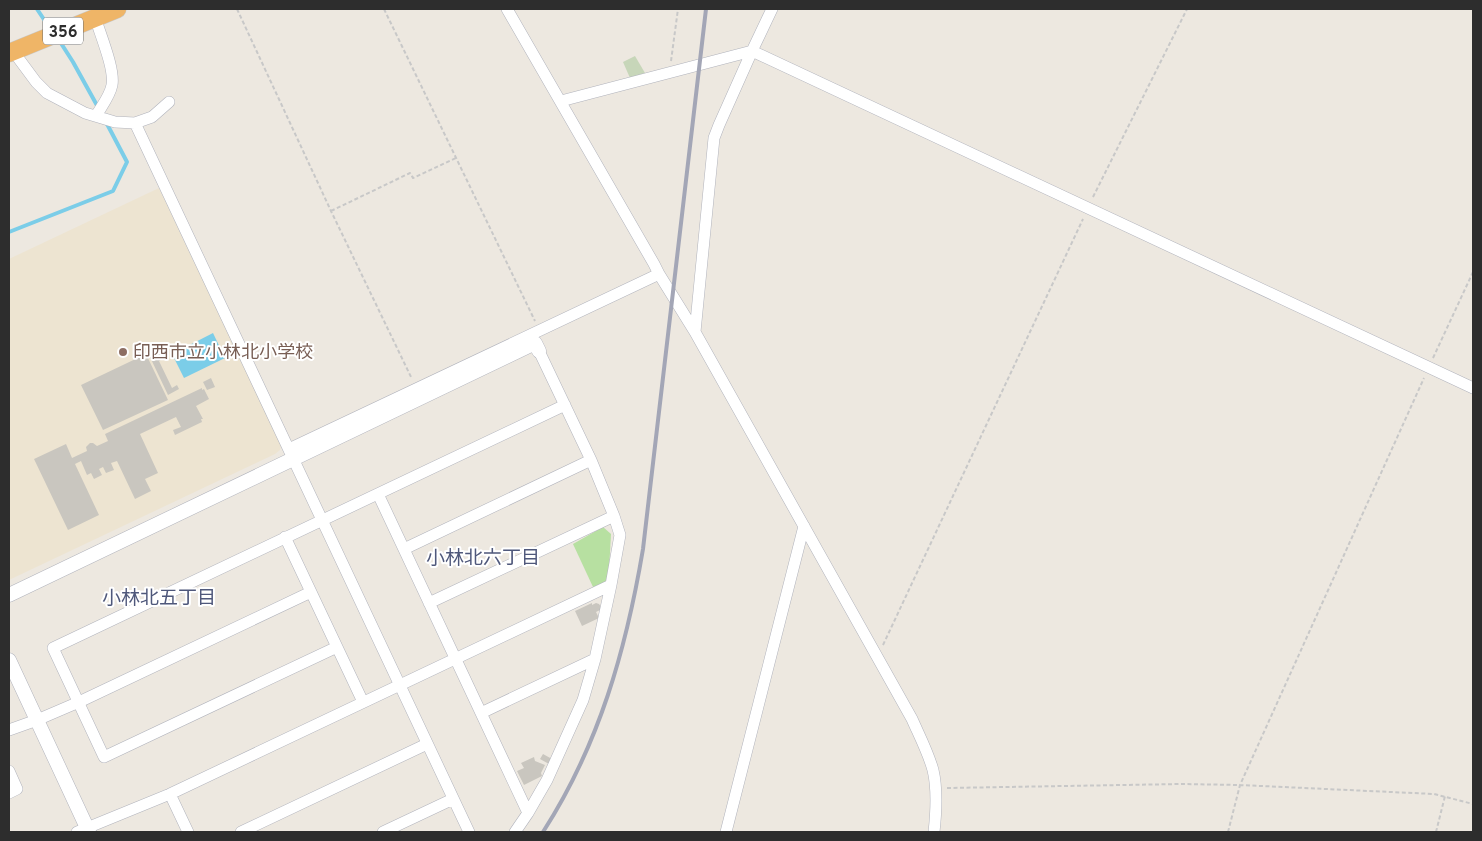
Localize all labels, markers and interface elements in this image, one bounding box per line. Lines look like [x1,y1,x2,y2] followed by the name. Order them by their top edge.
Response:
[43,18,83,44] road number: 356
[133,342,313,365] place label: 印西市立小林北小学校
[117,346,129,358] marker: 印西市立小林北小学校
[426,547,540,571] district label: 小林北六丁目
[102,587,216,611] district label: 小林北五丁目

